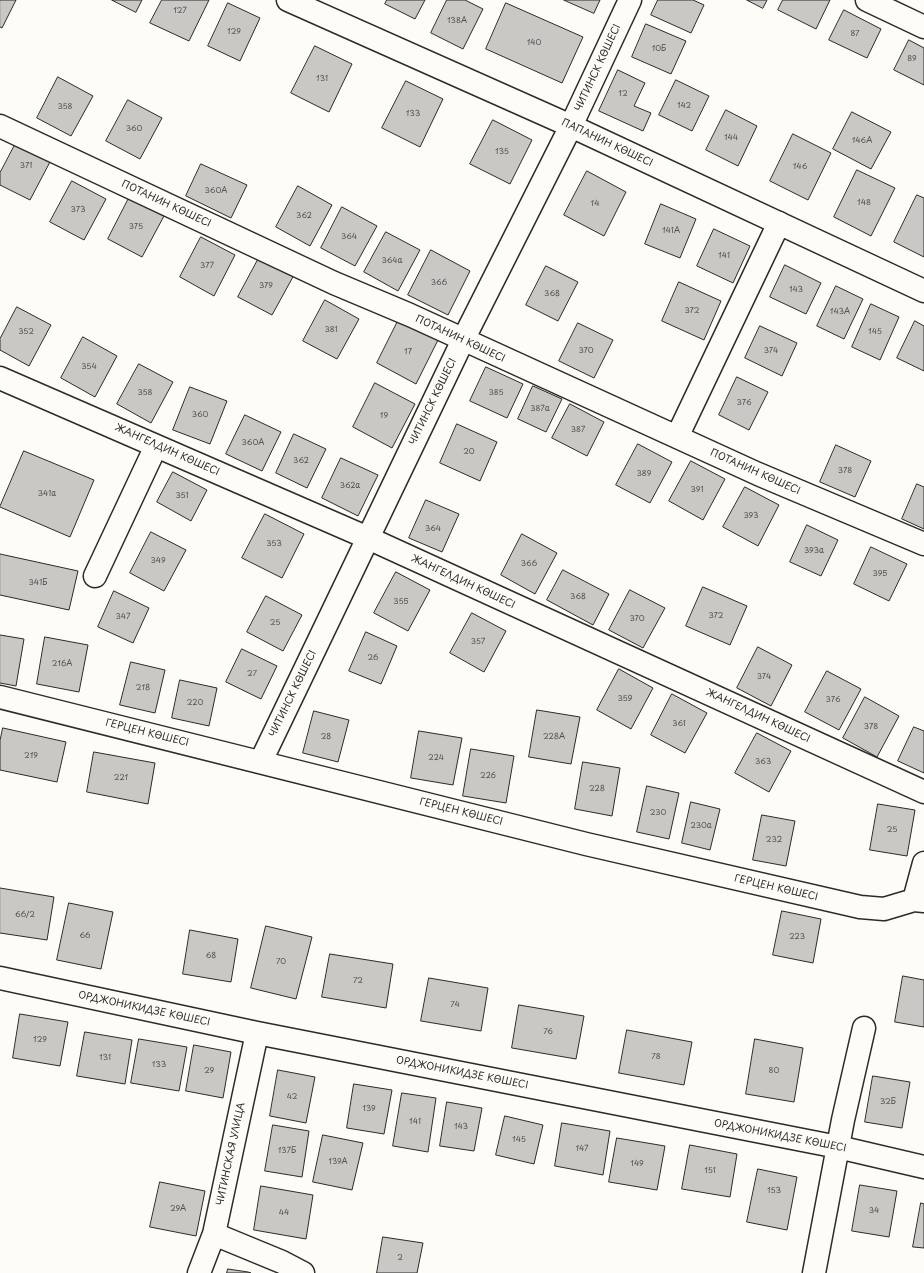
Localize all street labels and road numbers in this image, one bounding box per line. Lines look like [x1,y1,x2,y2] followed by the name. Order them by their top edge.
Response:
[573,23,623,113] street label: ЧИТИНСК КӨШЕСІ
[559,117,655,169] street label: ПАПАНИН КӨШЕСІ
[119,178,213,230] street label: ПОТАНИН КӨШЕСІ
[413,313,507,365] street label: ПОТАНИН КӨШЕСІ
[407,357,459,447] street label: ЧИТИНСК КӨШЕСІ
[113,422,221,478] street label: ЖАНГЕЛДИН КӨШЕСІ
[708,447,802,497] street label: ПОТАНИН КӨШЕСІ
[409,553,517,611] street label: ЖАНГЕЛДИН КӨШЕСІ
[267,649,319,739] street label: ЧИТИНСК КӨШЕСІ
[704,687,812,745] street label: ЖАНГЕЛДИН КӨШЕСІ
[104,717,190,749] street label: ГЕРЦЕН КӨШЕСІ
[418,796,504,828] street label: ГЕРЦЕН КӨШЕСІ
[733,873,819,903] street label: ГЕРЦЕН КӨШЕСІ
[77,989,211,1029] street label: ОРДЖОНИКИДЗЕ КӨШЕСІ
[395,1054,529,1092] street label: ОРДЖОНИКИДЗЕ КӨШЕСІ
[214,1101,248,1207] street label: ЧИТИНСКАЯ УЛИЦА
[713,1117,847,1155] street label: ОРДЖОНИКИДЗЕ КӨШЕСІ

